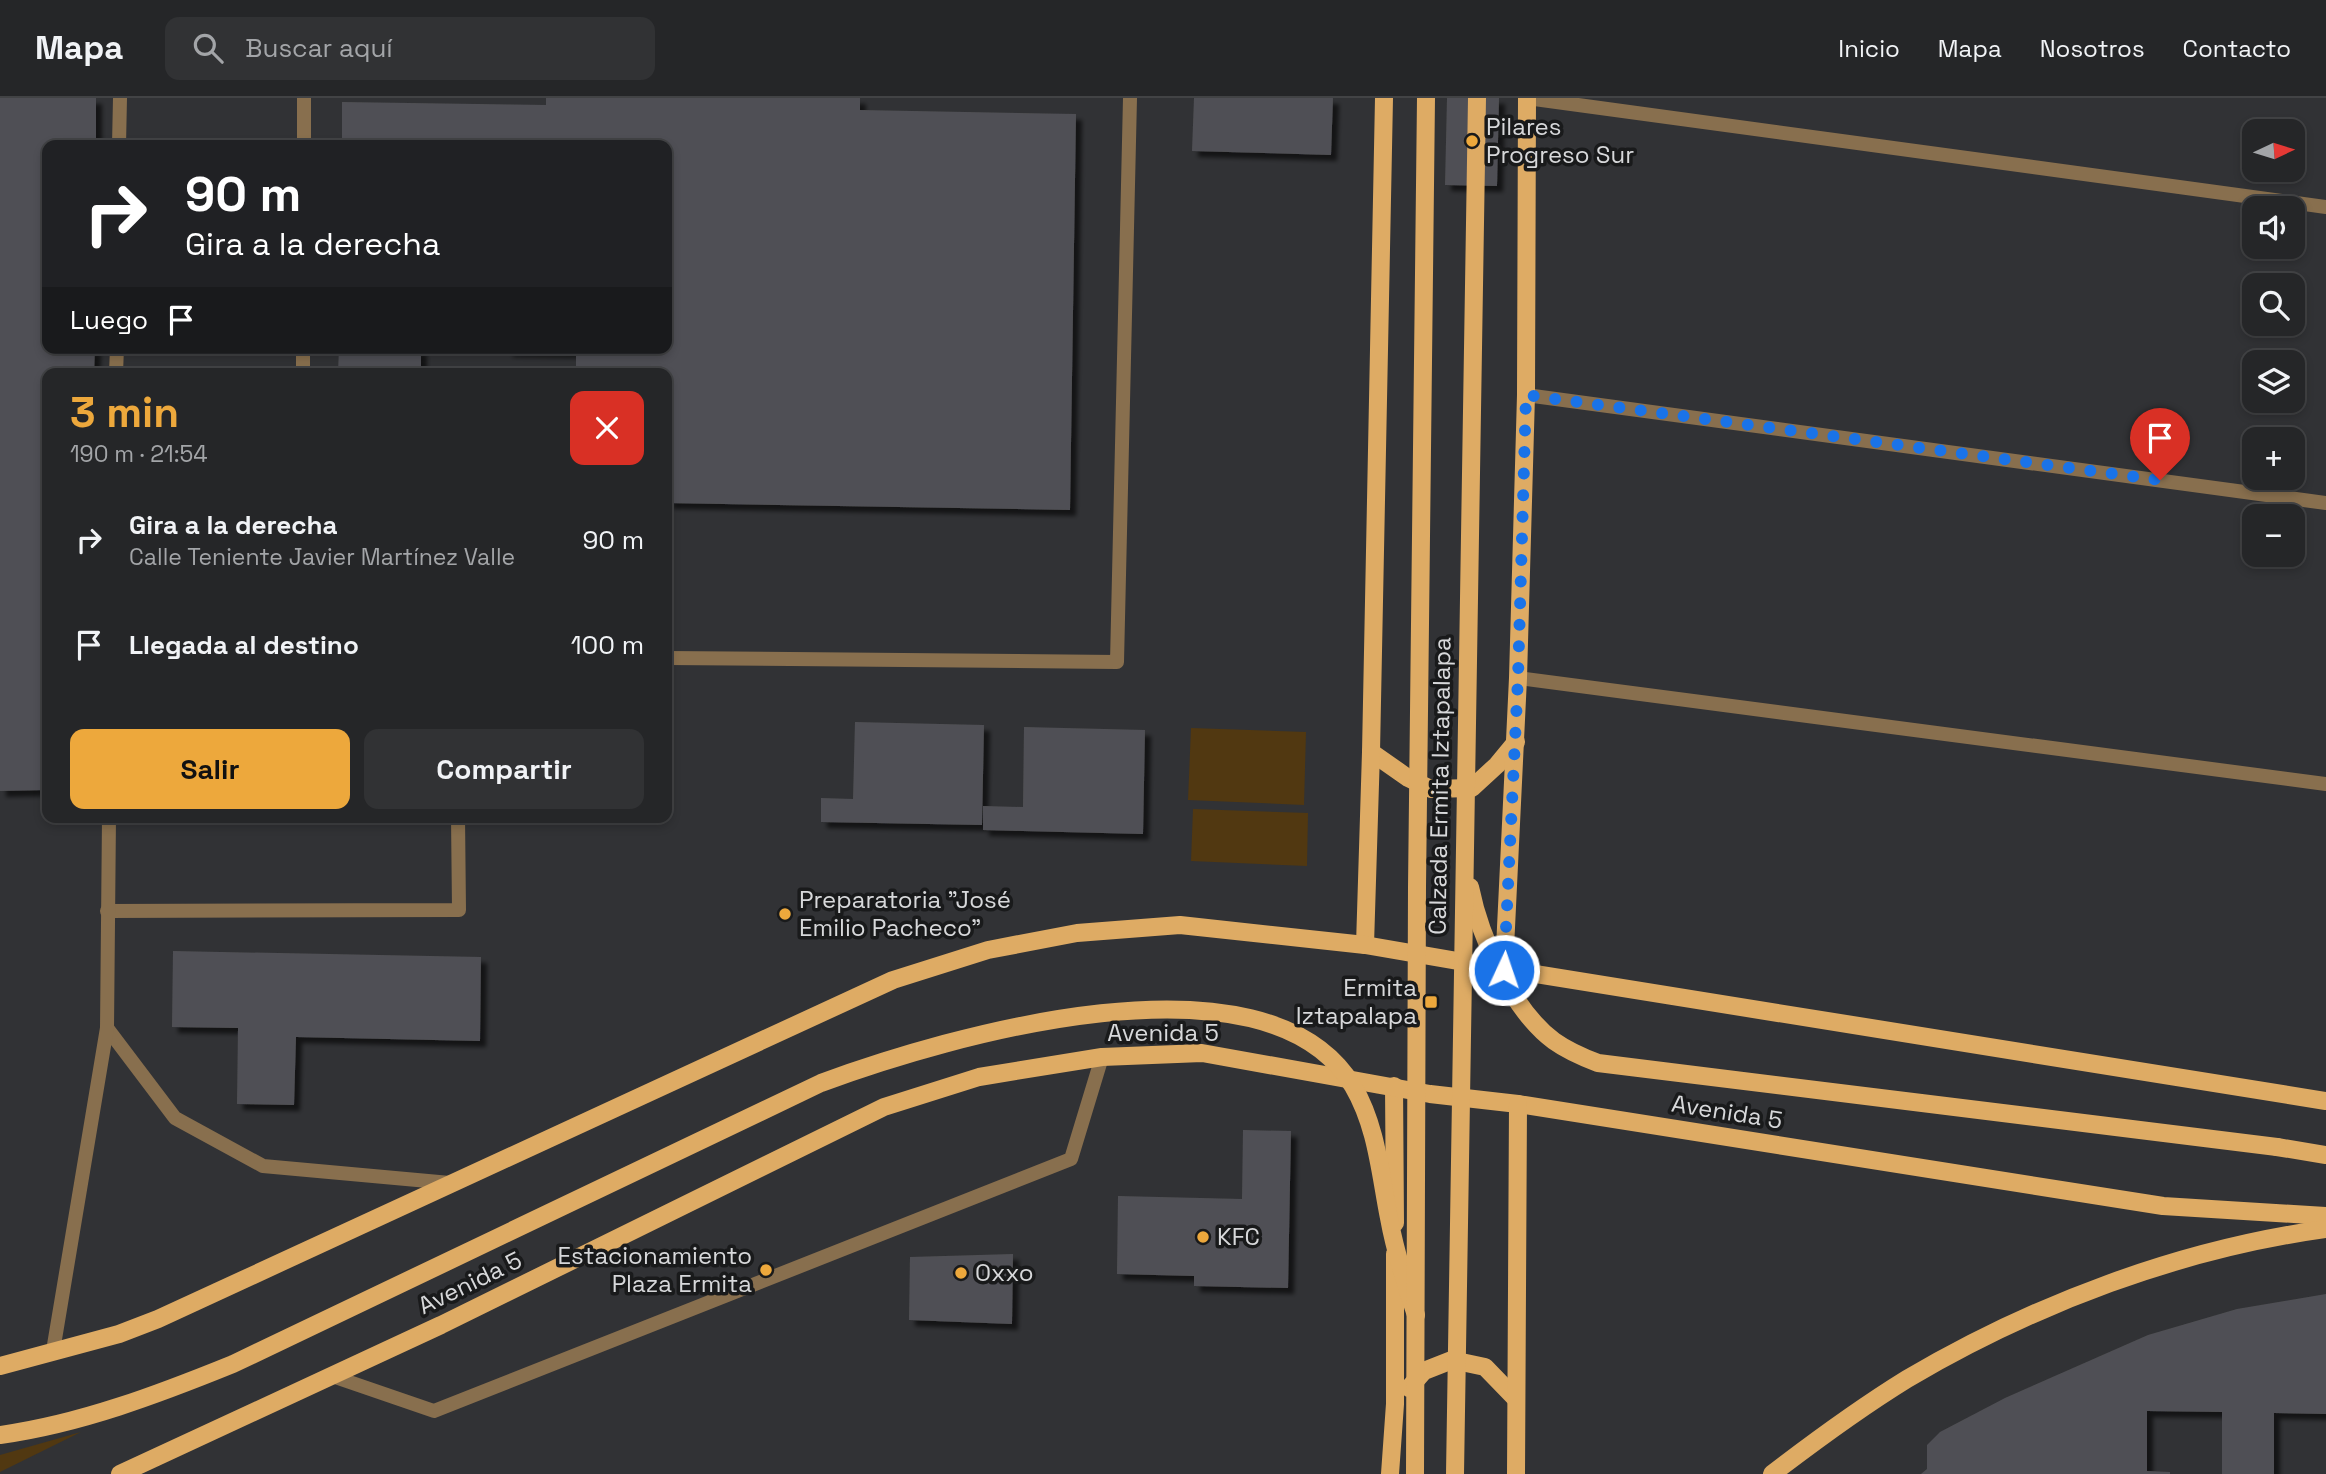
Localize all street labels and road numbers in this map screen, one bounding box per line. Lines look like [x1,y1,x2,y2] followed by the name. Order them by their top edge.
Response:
[1421,637,1458,935] street label: Calzada Ermita Iztapalapa
[1107,1017,1219,1048] street label: Avenida 5
[1669,1087,1785,1136] street label: Avenida 5
[413,1244,527,1321] street label: Avenida 5

